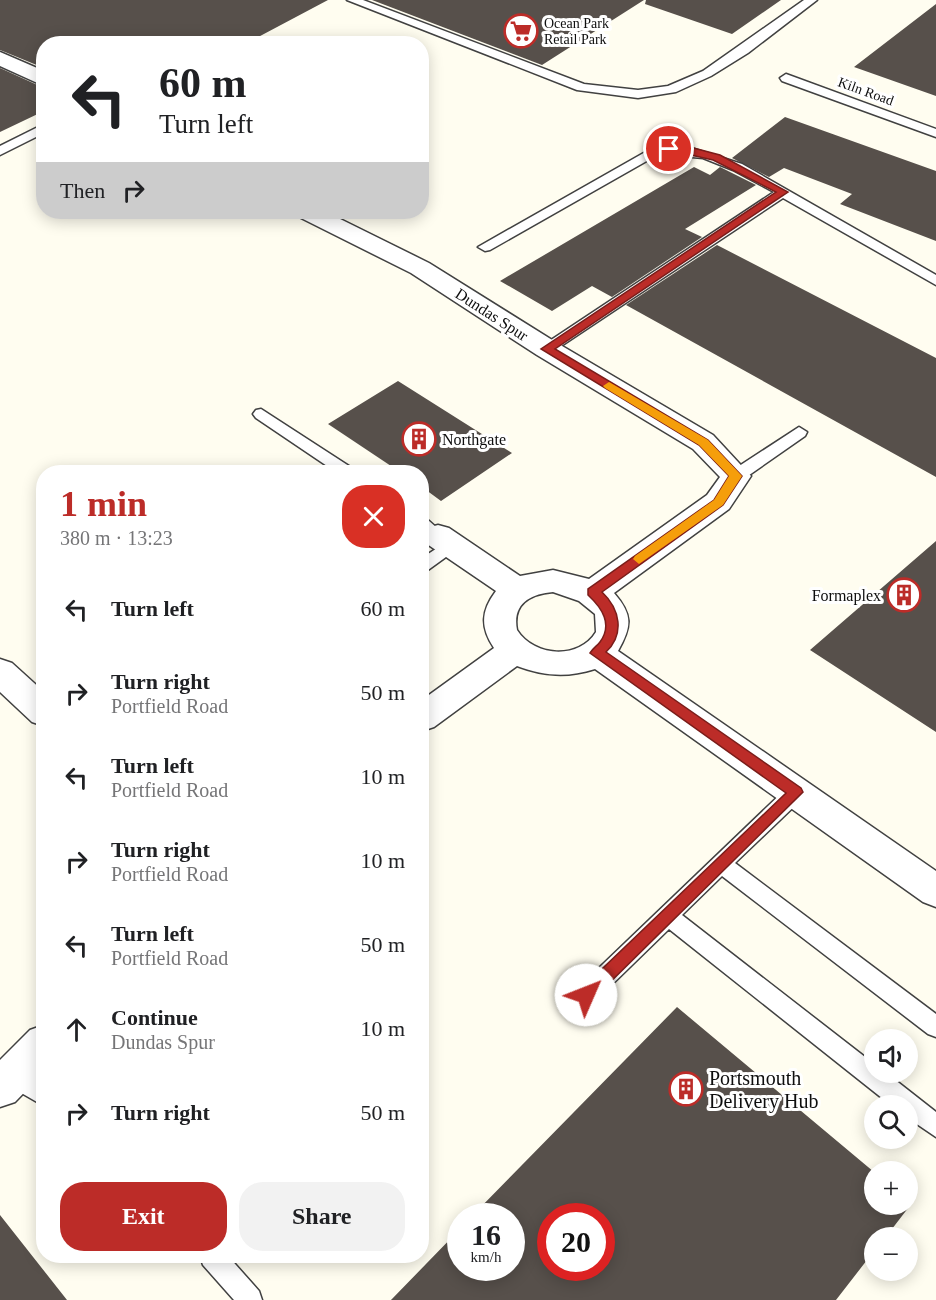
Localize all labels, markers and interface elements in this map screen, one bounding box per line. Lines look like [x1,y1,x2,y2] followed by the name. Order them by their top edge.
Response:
[503,13,539,49] supermarket icon: Ocean Park Retail Park
[544,16,609,47] place label: Ocean Park Retail Park
[60,60,138,138] icon: left
[159,60,247,106] text: 60 m
[836,75,896,108] street label: Kiln Road
[159,109,253,139] text: Turn left
[643,123,694,174] pin
[652,132,685,165] icon: arrive
[117,174,150,207] icon: right
[60,178,105,203] text: Then
[452,285,532,345] street label: Dundas Spur
[401,421,437,457] building icon: Northgate
[442,431,506,449] place label: Northgate
[60,484,147,524] text: 1 min
[342,485,405,548] button: close
[60,527,173,549] text: 380 m · 13:23
[886,577,922,613] building icon: Formaplex
[812,587,881,605] place label: Formaplex
[60,593,93,626] icon: left
[111,596,194,621] text: Turn left
[360,596,405,621] text: 60 m
[111,669,210,694] text: Turn right
[60,677,93,710] icon: right
[360,680,405,705] text: 50 m
[111,695,228,717] text: Portfield Road
[111,753,194,778] text: Turn left
[60,761,93,794] icon: left
[360,764,405,789] text: 10 m
[111,779,228,801] text: Portfield Road
[111,837,210,862] text: Turn right
[60,845,93,878] icon: right
[360,848,405,873] text: 10 m
[111,863,228,885] text: Portfield Road
[111,921,194,946] text: Turn left
[60,929,93,962] icon: left
[360,932,405,957] text: 50 m
[111,947,228,969] text: Portfield Road
[554,963,618,1027] position arrow
[111,1005,198,1030] text: Continue
[60,1013,93,1046] icon: ahead
[360,1016,405,1041] text: 10 m
[864,1029,918,1281] map controls
[864,1029,918,1083] button: sound
[111,1031,215,1053] text: Dundas Spur
[709,1067,818,1113] place label: Portsmouth Delivery Hub
[668,1071,704,1107] building icon: Portsmouth Delivery Hub
[864,1095,918,1149] button: search
[60,1097,93,1130] icon: right
[111,1100,210,1125] text: Turn right
[360,1100,405,1125] text: 50 m
[864,1161,918,1215] button: +
[60,1182,227,1251] button: Exit
[239,1182,405,1251] button: Share
[537,1203,615,1281] speed limit sign: 20
[471,1218,501,1251] text: 16
[864,1227,918,1281] button: −
[471,1249,501,1265] text: km/h

